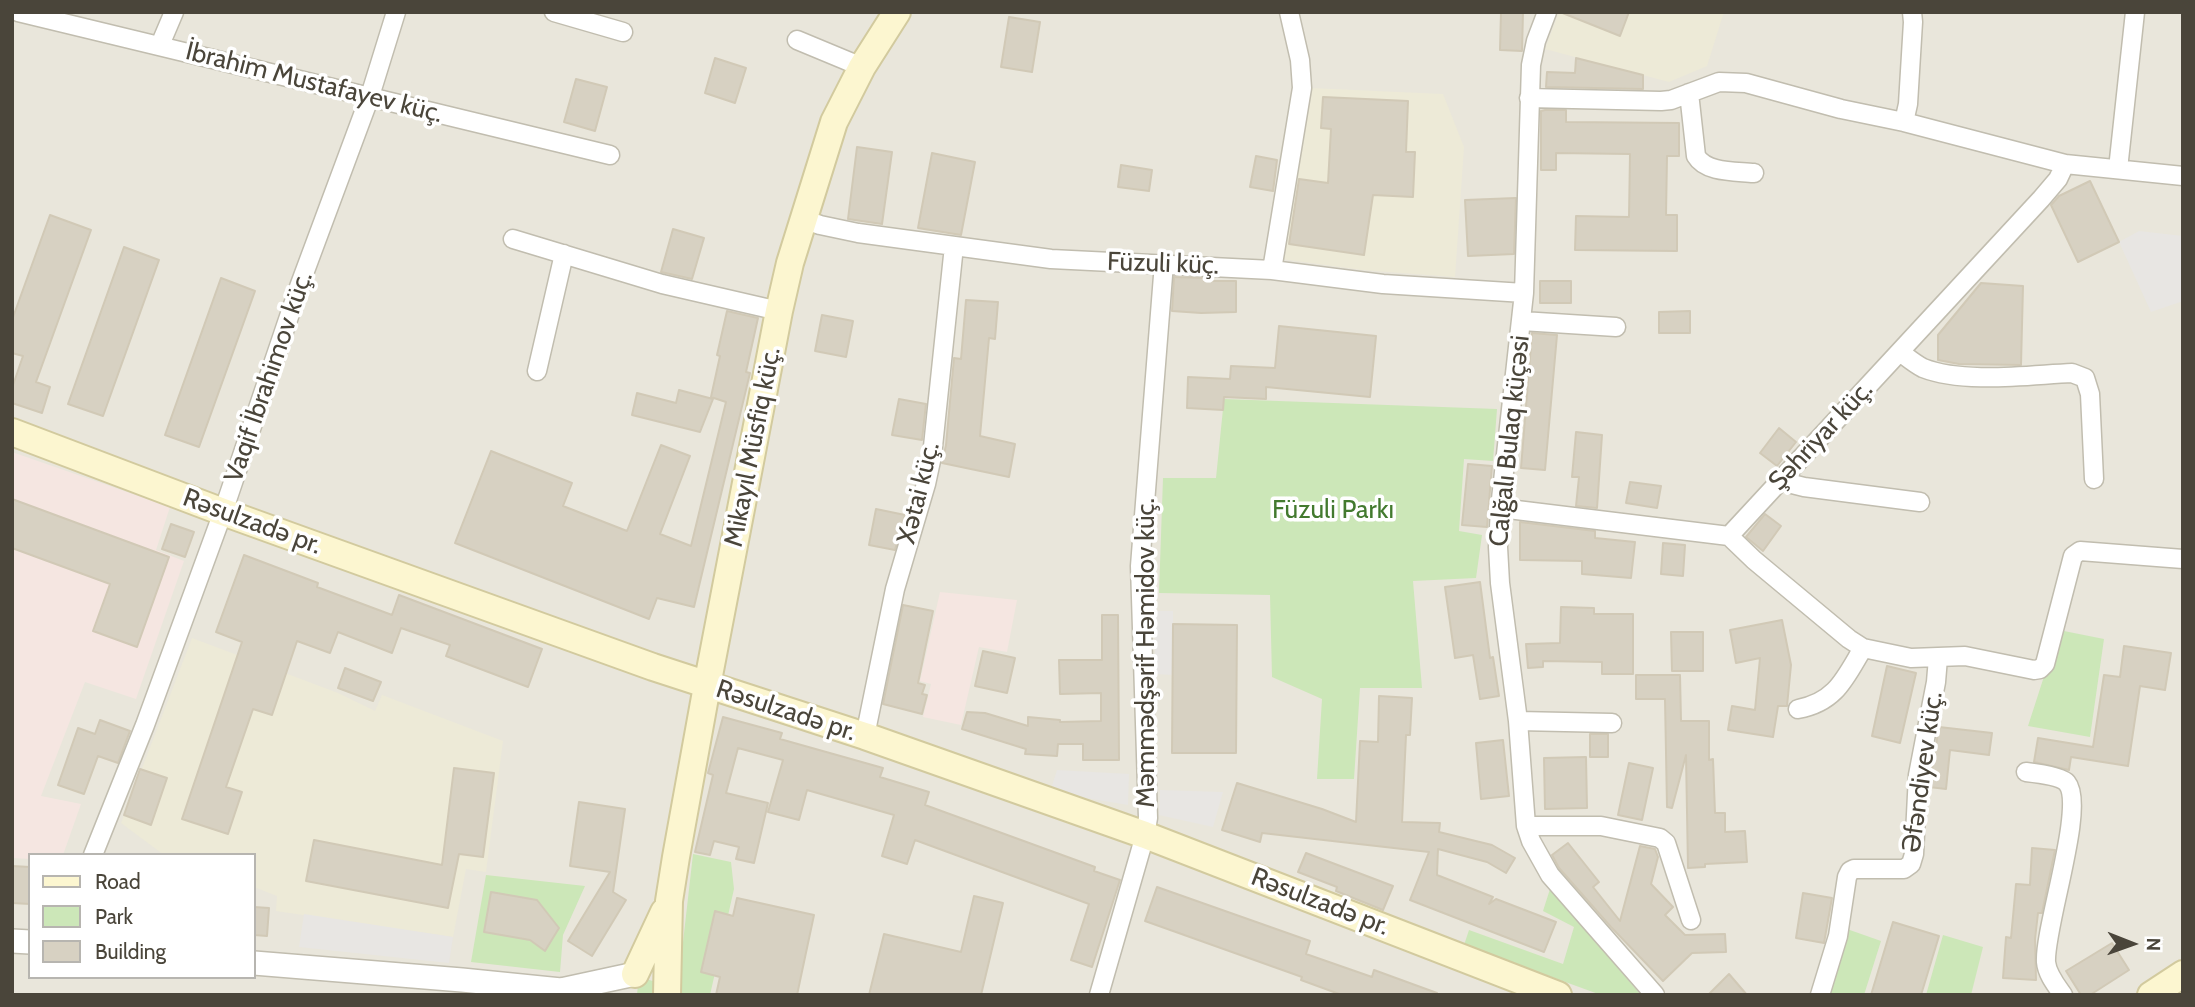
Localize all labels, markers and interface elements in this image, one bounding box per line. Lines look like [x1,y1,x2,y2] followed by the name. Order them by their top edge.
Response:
[182,36,446,130] street label: İbrahim Mustafayev küç.
[1106,246,1220,282] street label: Füzuli küç.
[218,267,320,487] street label: Vaqif İbrahimov küç.
[1483,334,1537,548] street label: Calğalı Bulaq küçəsi
[718,345,788,549] street label: Mikayıl Müsfiq küç.
[1762,375,1880,497] street label: Şəhriyar küç.
[891,439,947,547] street label: Xətai küç.
[178,483,326,561] street label: Rəsulzadə pr.
[1272,494,1394,526] park label: Füzuli Parkı
[1130,498,1162,808] street label: Məmmədşərif Həmidov küç.
[712,674,860,748] street label: Rəsulzadə pr.
[1896,690,1950,854] street label: Əfəndiyev küç.
[28,853,256,979] legend
[1247,861,1393,943] street label: Rəsulzadə pr.
[95,869,141,894] text: Road
[95,904,133,929] text: Park
[2097,909,2167,979] north arrow
[2142,937,2165,951] text: N
[95,939,166,964] text: Building

